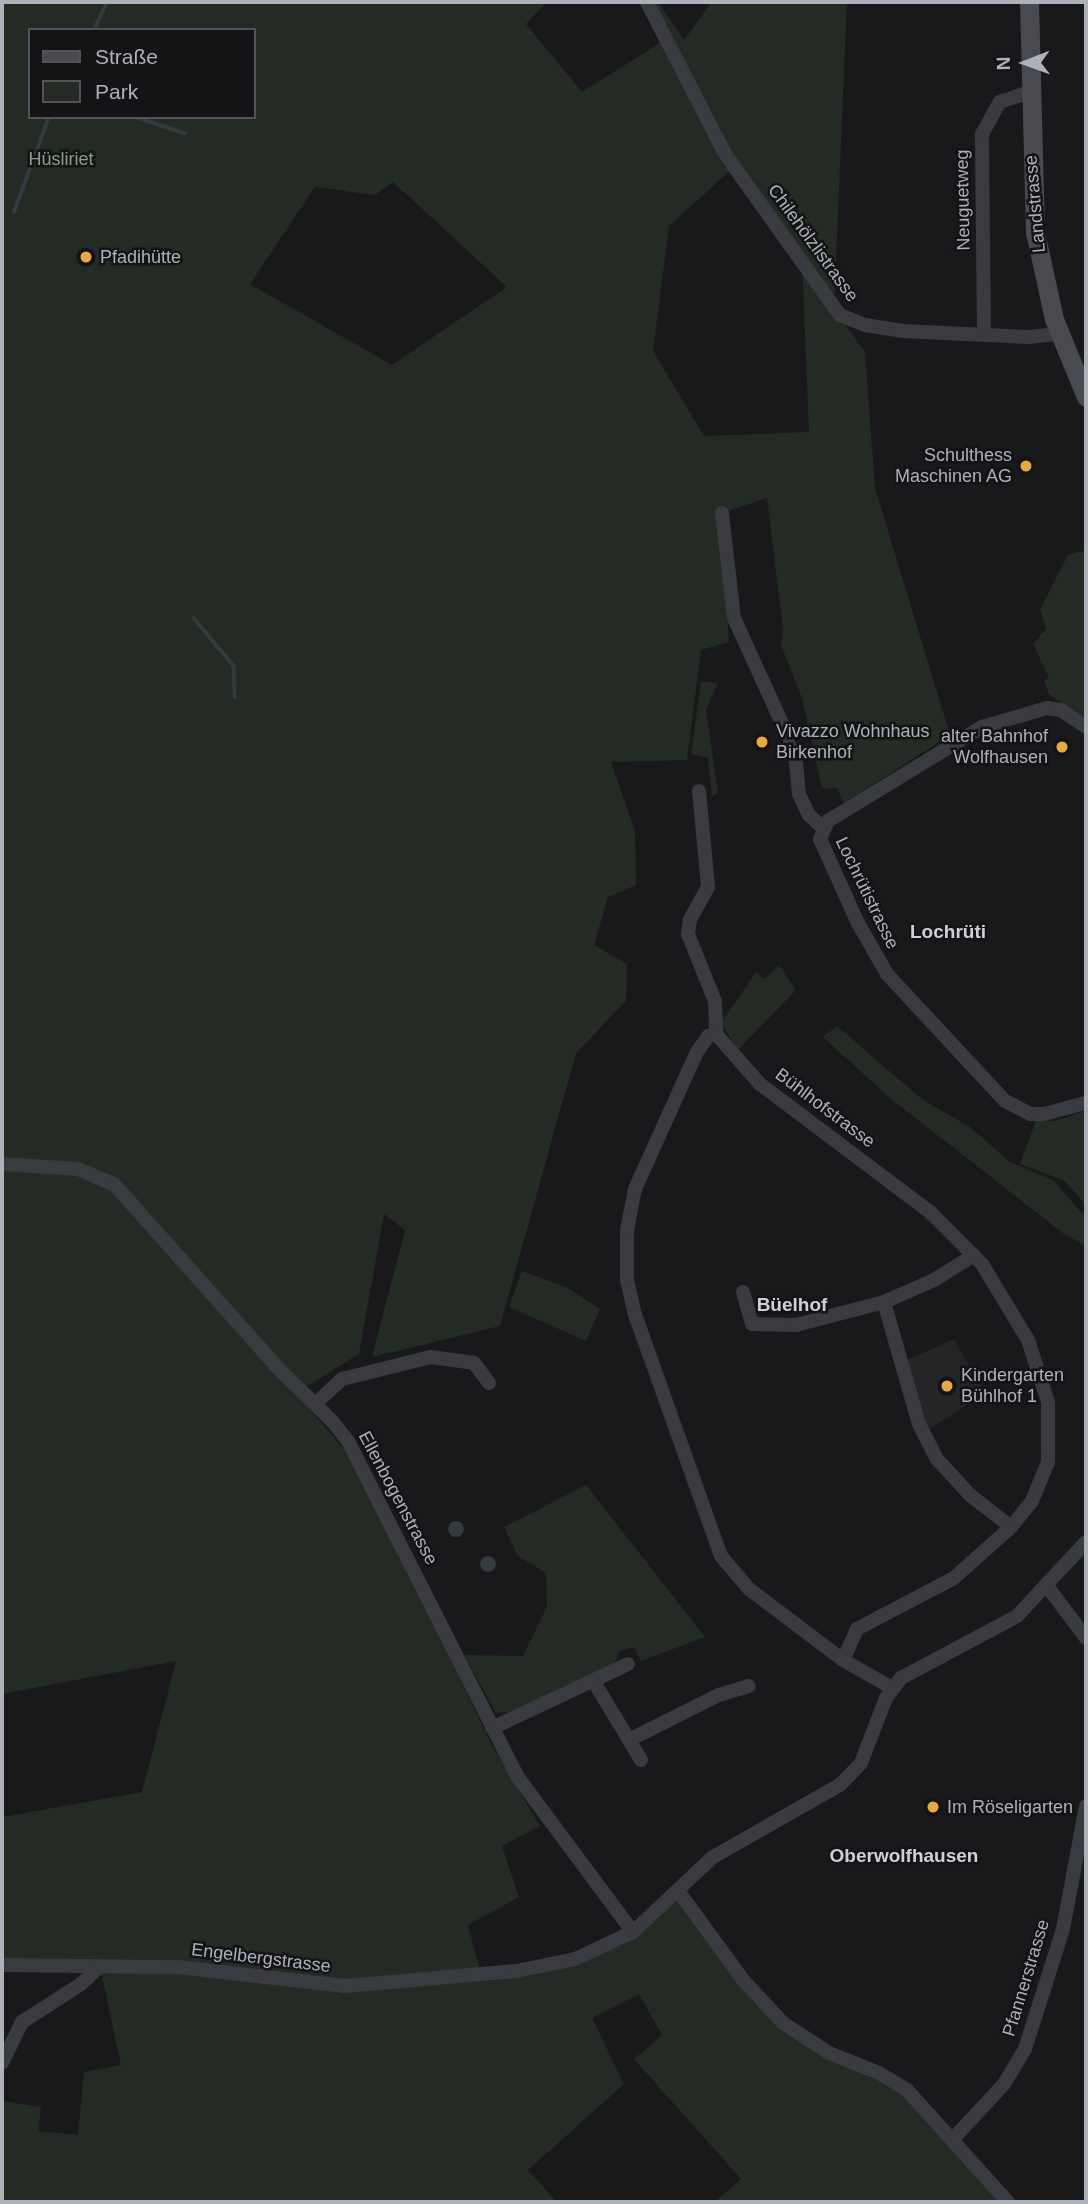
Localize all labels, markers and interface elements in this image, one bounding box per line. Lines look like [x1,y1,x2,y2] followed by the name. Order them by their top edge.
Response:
[28,28,256,119] legend
[990,28,1060,98] north arrow
[95,45,158,68] text: Straße
[993,56,1014,70] text: N
[95,80,138,103] text: Park
[28,148,94,170] park label: Hüsliriet
[951,149,975,251] street label: Neuguetweg
[1020,154,1050,254] street label: Landstrasse
[763,180,863,306] street label: Chilehölzlistrasse
[100,246,181,268] place label: Pfadihütte
[78,249,94,265] marker: Pfadihütte
[894,445,1012,488] place label: Schulthess Maschinen AG
[1018,458,1034,474] marker: Schulthess Maschinen AG
[776,721,929,764] place label: Vivazzo Wohnhaus Birkenhof
[941,726,1048,768] place label: alter Bahnhof Wolfhausen
[754,734,770,750] marker: Vivazzo Wohnhaus Birkenhof
[1054,739,1070,755] marker: alter Bahnhof Wolfhausen
[831,833,903,953] street label: Lochrütistrasse
[910,921,986,943] district label: Lochrüti
[771,1064,879,1152] street label: Bühlhofstrasse
[757,1294,827,1316] district label: Büelhof
[961,1365,1064,1408] place label: Kindergarten Bühlhof 1
[939,1378,955,1394] marker: Kindergarten Bühlhof 1
[354,1428,442,1568] street label: Ellenbogenstrasse
[947,1796,1073,1818] place label: Im Röseligarten
[925,1799,941,1815] marker: Im Röseligarten
[830,1845,978,1867] district label: Oberwolfhausen
[998,1917,1054,2039] street label: Pfannerstrasse
[190,1939,332,1977] street label: Engelbergstrasse

